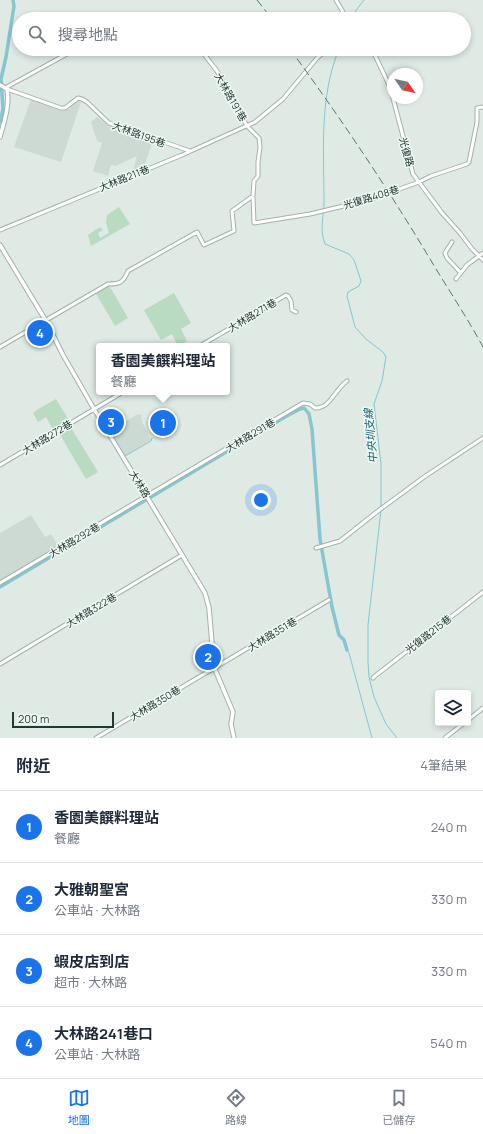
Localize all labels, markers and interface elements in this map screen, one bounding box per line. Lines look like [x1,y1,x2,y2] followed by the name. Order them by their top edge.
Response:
[12,12,471,56] search box
[26,23,48,45] icon: search
[58,24,118,45] text: 搜尋地點
[387,68,423,104] north arrow
[211,70,251,124] street label: 大林路191巷
[110,118,168,150] street label: 大林路195巷
[396,136,418,168] street label: 光復路
[97,161,151,195] street label: 大林路211巷
[341,182,401,212] street label: 光復路408巷
[225,295,279,335] street label: 大林路271巷
[27,318,53,348] pin: 4
[96,343,230,395] popup
[110,350,216,371] text: 香園美饌料理站
[110,372,137,390] text: 餐廳
[360,406,380,464] water label: 中央圳支線
[98,407,124,437] pin: 3
[150,408,176,438] pin: 1
[222,415,278,455] street label: 大林路291巷
[19,416,75,458] street label: 大林路272巷
[126,468,154,500] street label: 大林路
[251,490,271,510] your location
[46,519,102,561] street label: 大林路292巷
[63,589,119,631] street label: 大林路322巷
[402,611,454,657] street label: 光復路215巷
[245,614,299,654] street label: 大林路351巷
[195,642,221,672] pin: 2
[127,682,183,724] street label: 大林路350巷
[435,690,471,726] map controls
[435,690,471,726] button: layers
[12,710,114,729] scale bar
[18,711,49,726] text: 200 m
[16,754,50,777] text: 附近
[420,756,467,774] text: 4筆結果
[54,807,159,828] text: 香園美饌料理站
[26,818,32,836] text: 1
[431,818,467,836] text: 240 m
[54,829,80,847] text: 餐廳
[54,879,129,900] text: 大雅朝聖宮
[25,890,33,908] text: 2
[431,890,467,908] text: 330 m
[54,901,140,919] text: 公車站 · 大林路
[54,951,129,972] text: 蝦皮店到店
[25,962,33,980] text: 3
[431,962,467,980] text: 330 m
[54,973,127,991] text: 超市 · 大林路
[54,1023,153,1044] text: 大林路241巷口
[25,1034,33,1052] text: 4
[430,1034,467,1052] text: 540 m
[54,1045,140,1063] text: 公車站 · 大林路
[68,1087,90,1127] tab: 地圖
[225,1087,247,1127] tab: 路線
[382,1087,415,1127] tab: 已儲存

